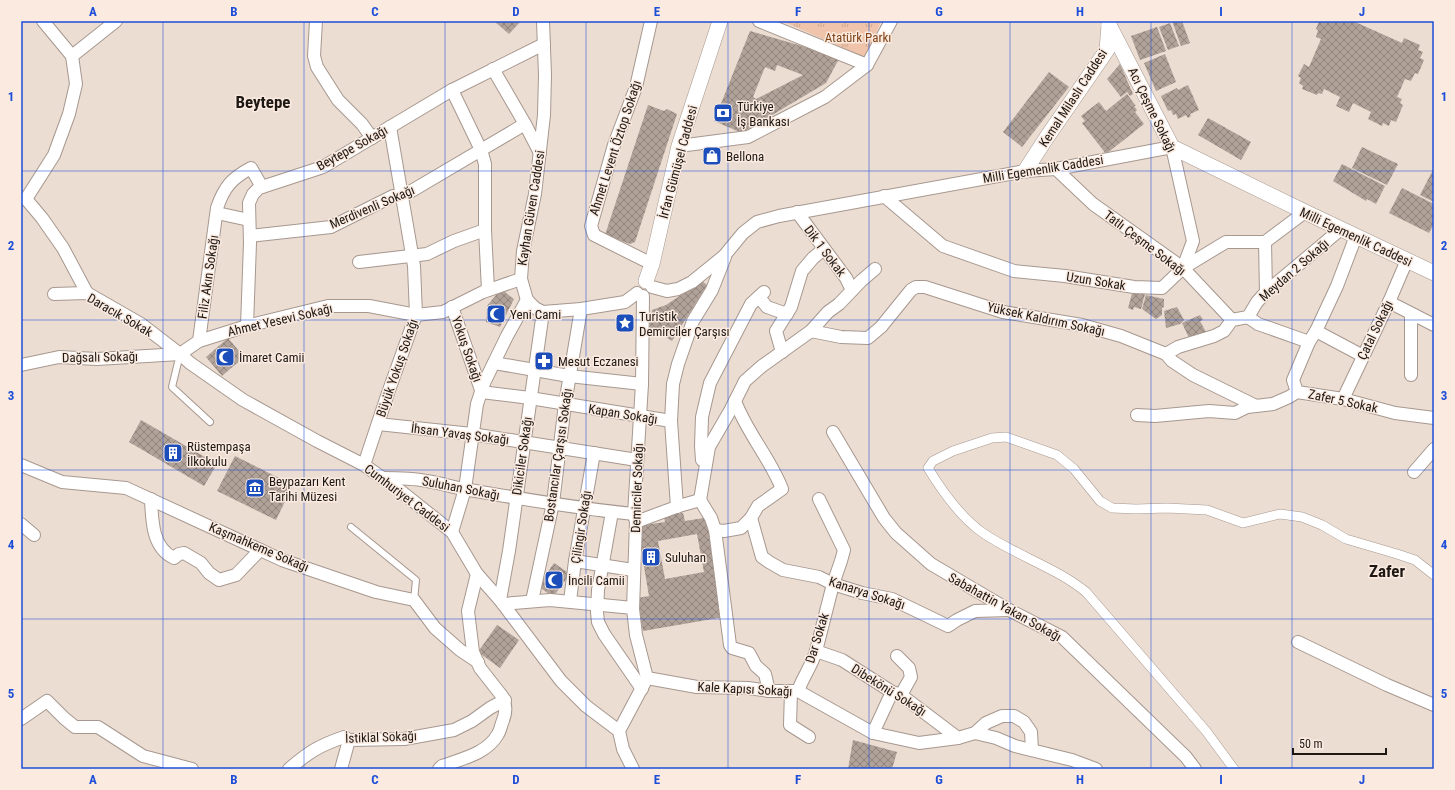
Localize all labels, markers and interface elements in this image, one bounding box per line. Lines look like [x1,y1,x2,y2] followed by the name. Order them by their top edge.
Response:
[89,4,97,19] text: A
[230,4,238,19] text: B
[371,4,379,19] text: C
[512,4,520,19] text: D
[654,4,661,19] text: E
[795,4,801,19] text: F
[935,4,943,19] text: G
[1076,4,1084,19] text: H
[1219,4,1223,19] text: I
[1359,4,1365,19] text: J
[825,30,891,45] park label: Atatürk Parkı
[1036,46,1110,150] street label: Kemal Milaslı Caddesi
[1125,65,1179,155] street label: Acı Çeşme Sokağı
[586,78,644,218] street label: Ahmet Levent Öztop Sokağı
[8,89,14,104] text: 1
[1441,89,1447,104] text: 1
[235,92,291,112] district label: Beytepe
[737,99,790,129] place label: Türkiye İş Bankası
[712,102,734,124] bank icon: Türkiye İş Bankası
[656,104,700,220] street label: İrfan Gümüşel Caddesi
[314,122,390,174] street label: Beytepe Sokağı
[701,145,723,167] shop icon: Bellona
[514,149,548,267] street label: Kayhan Güven Caddesi
[726,149,764,164] place label: Bellona
[982,152,1104,186] street label: Milli Egemenlik Caddesi
[327,182,417,232] street label: Merdivenli Sokağı
[1298,204,1414,270] street label: Milli Egemenlik Caddesi
[1101,207,1189,279] street label: Tatlı Çeşme Sokağı
[801,223,849,280] street label: Dik 1 Sokak
[195,234,221,320] street label: Filiz Akın Sokağı
[1256,236,1332,304] street label: Meydan 2 Sokağı
[8,238,15,253] text: 2
[1441,238,1448,253] text: 2
[1065,269,1127,293] street label: Uzun Sokak
[85,290,155,340] street label: Daracık Sokak
[1354,298,1396,362] street label: Çatal Sokağı
[986,299,1106,339] street label: Yüksek Kaldırım Sokağı
[226,301,334,339] street label: Ahmet Yesevi Sokağı
[485,303,507,325] mosque icon: Yeni Cami
[510,307,561,322] place label: Yeni Cami
[639,309,730,339] place label: Turistik Demirciler Çarşısı
[614,312,636,334] place icon: Turistik Demirciler Çarşısı
[449,314,485,384] street label: Yokuş Sokağı
[373,317,421,419] street label: Büyük Yokuş Sokağı
[214,346,236,368] mosque icon: İmaret Camii
[62,349,138,365] street label: Dağsalı Sokağı
[239,350,304,365] place label: İmaret Camii
[533,350,555,372] pharmacy icon: Mesut Eczanesi
[558,354,639,369] place label: Mesut Eczanesi
[1307,386,1379,416] street label: Zafer 5 Sokak
[541,387,575,523] street label: Bostancılar Çarşısı Sokağı
[8,388,14,403] text: 3
[1441,388,1447,403] text: 3
[587,401,659,427] street label: Kapan Sokağı
[509,416,535,496] street label: Dikiciler Sokağı
[410,421,510,447] street label: İhsan Yavaş Sokağı
[187,439,251,469] place label: Rüstempaşa İlkokulu
[162,442,184,464] building icon: Rüstempaşa İlkokulu
[628,443,646,533] street label: Demirciler Sokağı
[361,461,453,535] street label: Cumhuriyet Caddesi
[421,473,501,503] street label: Suluhan Sokağı
[269,474,345,504] place label: Beypazarı Kent Tarihi Müzesi
[244,477,266,499] museum icon: Beypazarı Kent Tarihi Müzesi
[568,489,594,565] street label: Çilingir Sokağı
[207,519,311,575] street label: Kaşmahkeme Sokağı
[8,537,15,552] text: 4
[1441,537,1448,552] text: 4
[640,546,662,568] building icon: Suluhan
[665,550,706,565] place label: Suluhan
[1369,561,1405,581] district label: Zafer
[543,569,565,591] mosque icon: İncili Camii
[946,570,1064,644] street label: Sabahattin Yakan Sokağı
[568,573,625,588] place label: İncili Camii
[827,574,907,612] street label: Kanarya Sokağı
[802,611,832,665] street label: Dar Sokak
[849,661,929,719] street label: Dibekönü Sokağı
[697,679,793,699] street label: Kale Kapısı Sokağı
[8,686,15,701] text: 5
[1441,686,1448,701] text: 5
[345,728,417,746] street label: İstiklal Sokağı
[1293,730,1386,756] scale bar
[1299,737,1323,751] text: 50 m
[89,772,97,787] text: A
[230,772,238,787] text: B
[371,772,379,787] text: C
[512,772,520,787] text: D
[654,772,661,787] text: E
[795,772,801,787] text: F
[935,772,943,787] text: G
[1076,772,1084,787] text: H
[1219,772,1223,787] text: I
[1359,772,1365,787] text: J

